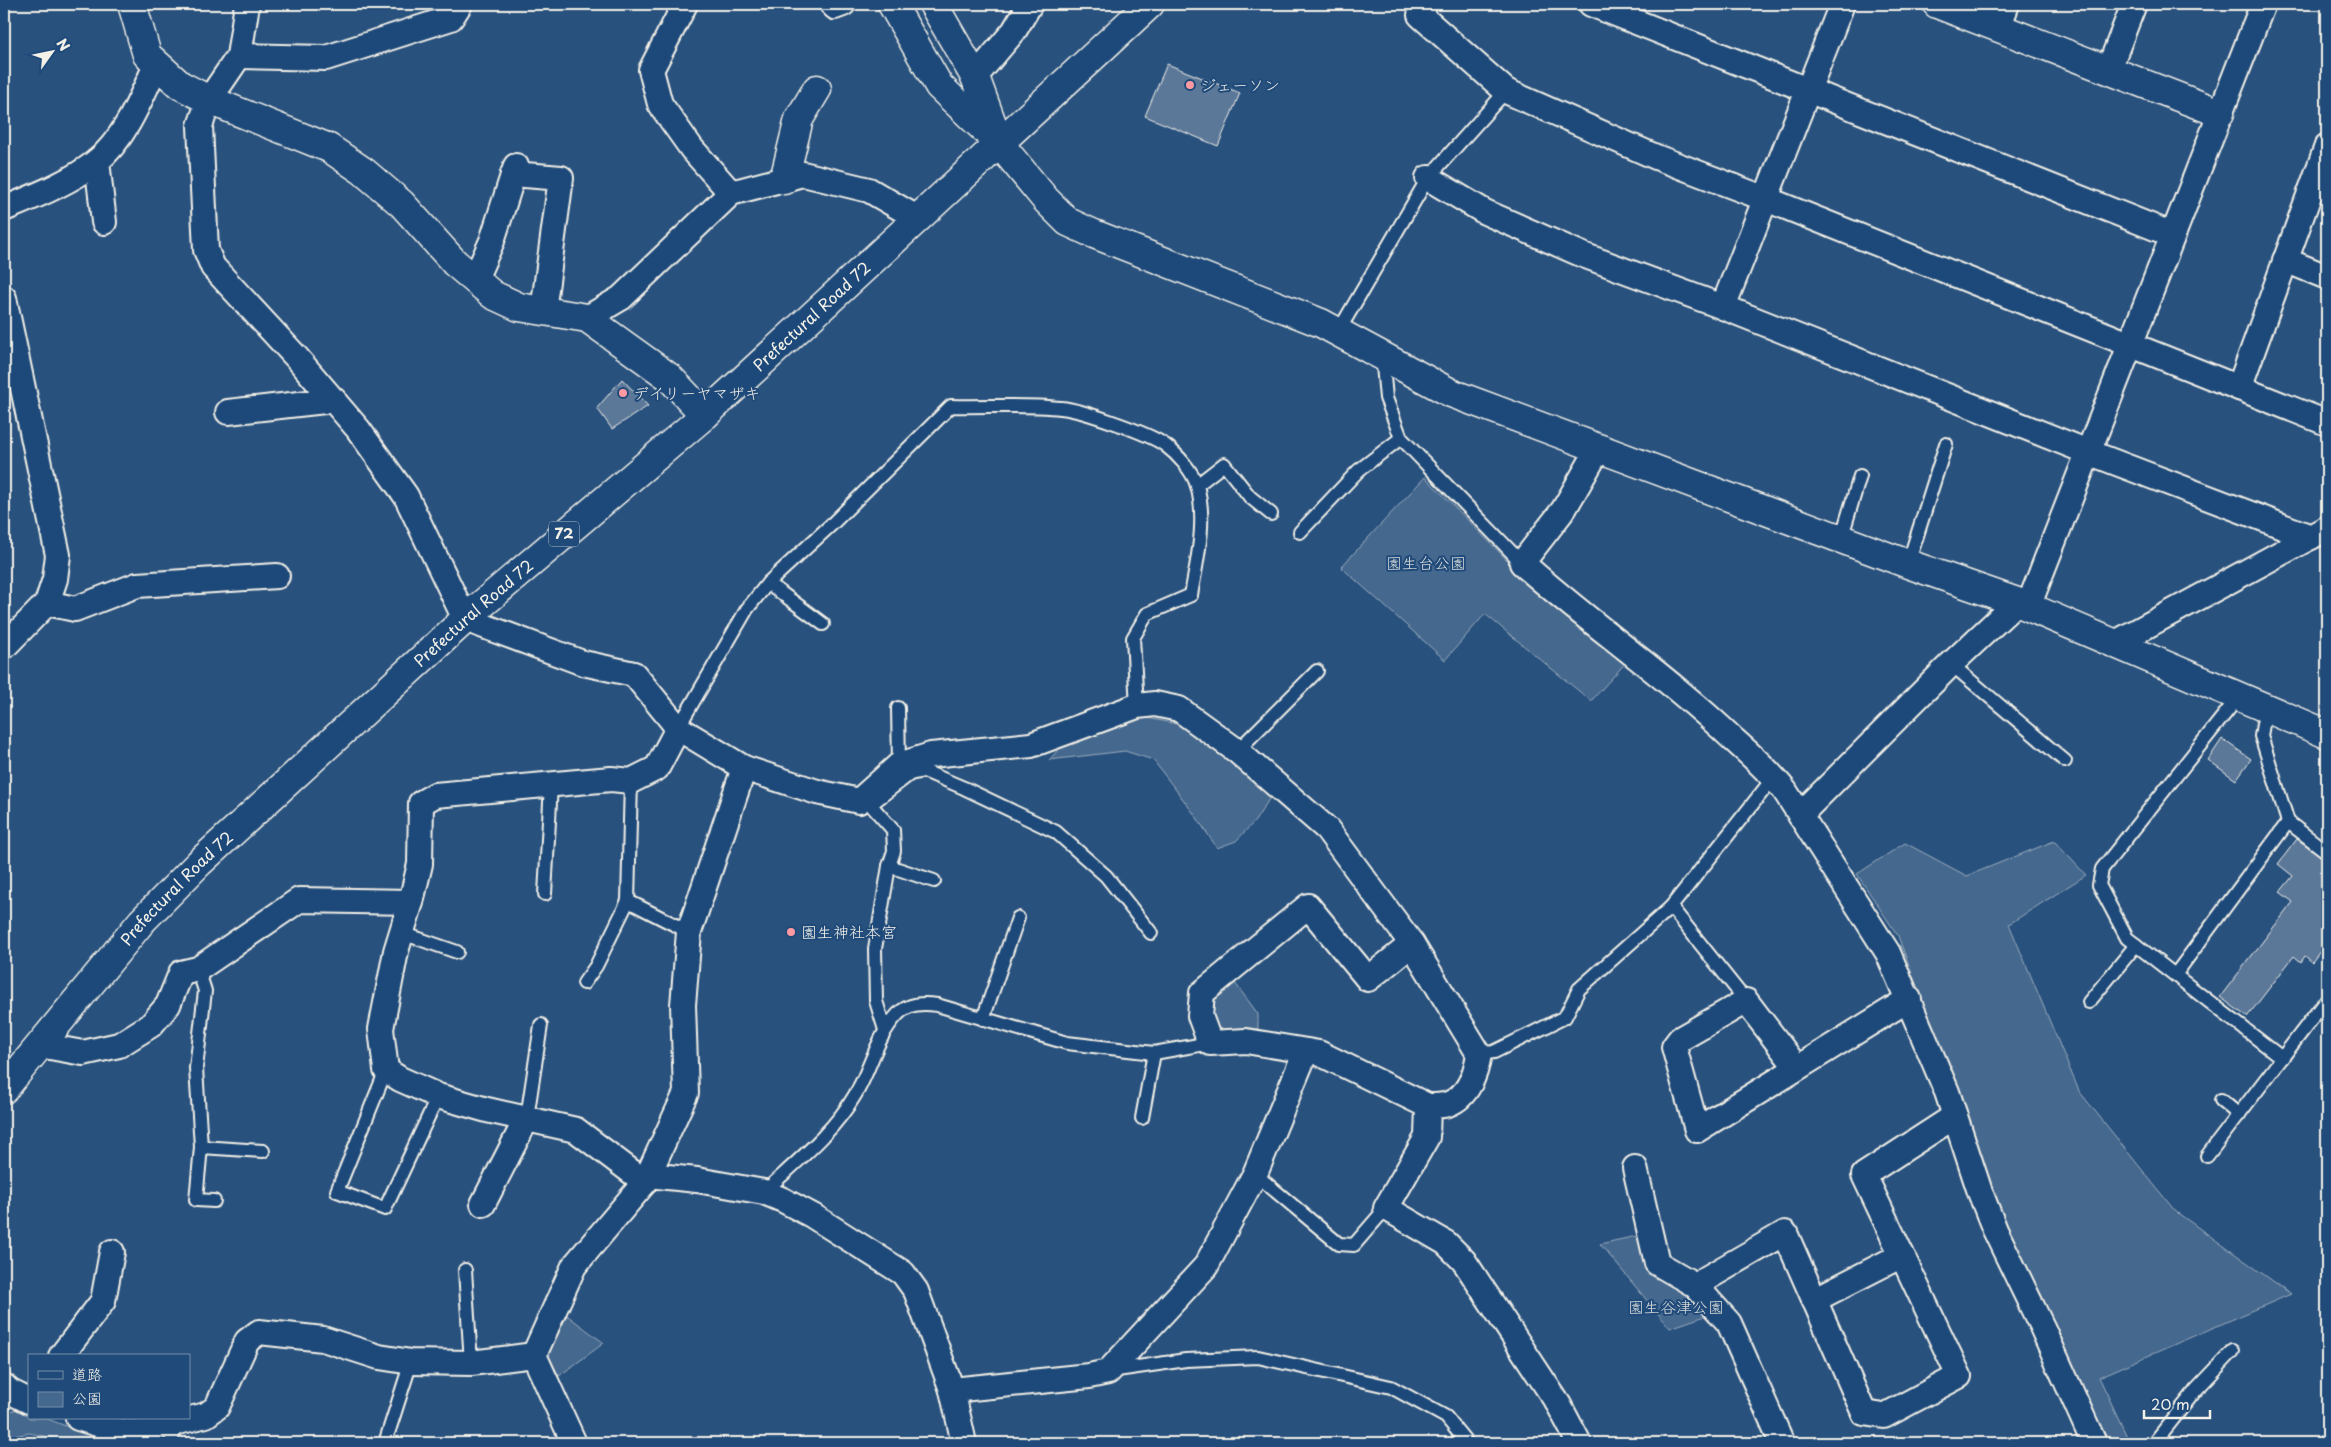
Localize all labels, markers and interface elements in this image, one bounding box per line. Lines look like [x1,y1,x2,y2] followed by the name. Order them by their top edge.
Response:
[28,28,78,78] north arrow
[51,34,75,55] text: N
[1200,72,1280,96] place label: ジェーソン
[1184,79,1196,91] marker: ジェーソン
[747,255,875,376] street label: Prefectural Road 72
[633,380,760,404] place label: デイリーヤマザキ
[617,387,629,399] marker: デイリーヤマザキ
[549,522,579,546] road number: 72
[1386,550,1466,574] park label: 園生台公園
[408,553,538,672] street label: Prefectural Road 72
[114,825,238,950] street label: Prefectural Road 72
[801,919,897,943] place label: 園生神社本宮
[785,926,797,938] marker: 園生神社本宮
[1628,1294,1724,1318] park label: 園生谷津公園
[28,1354,190,1420] legend
[72,1362,102,1385] text: 道路
[72,1386,102,1409] text: 公園
[2144,1387,2210,1419] scale bar
[2151,1392,2190,1415] text: 20 m

